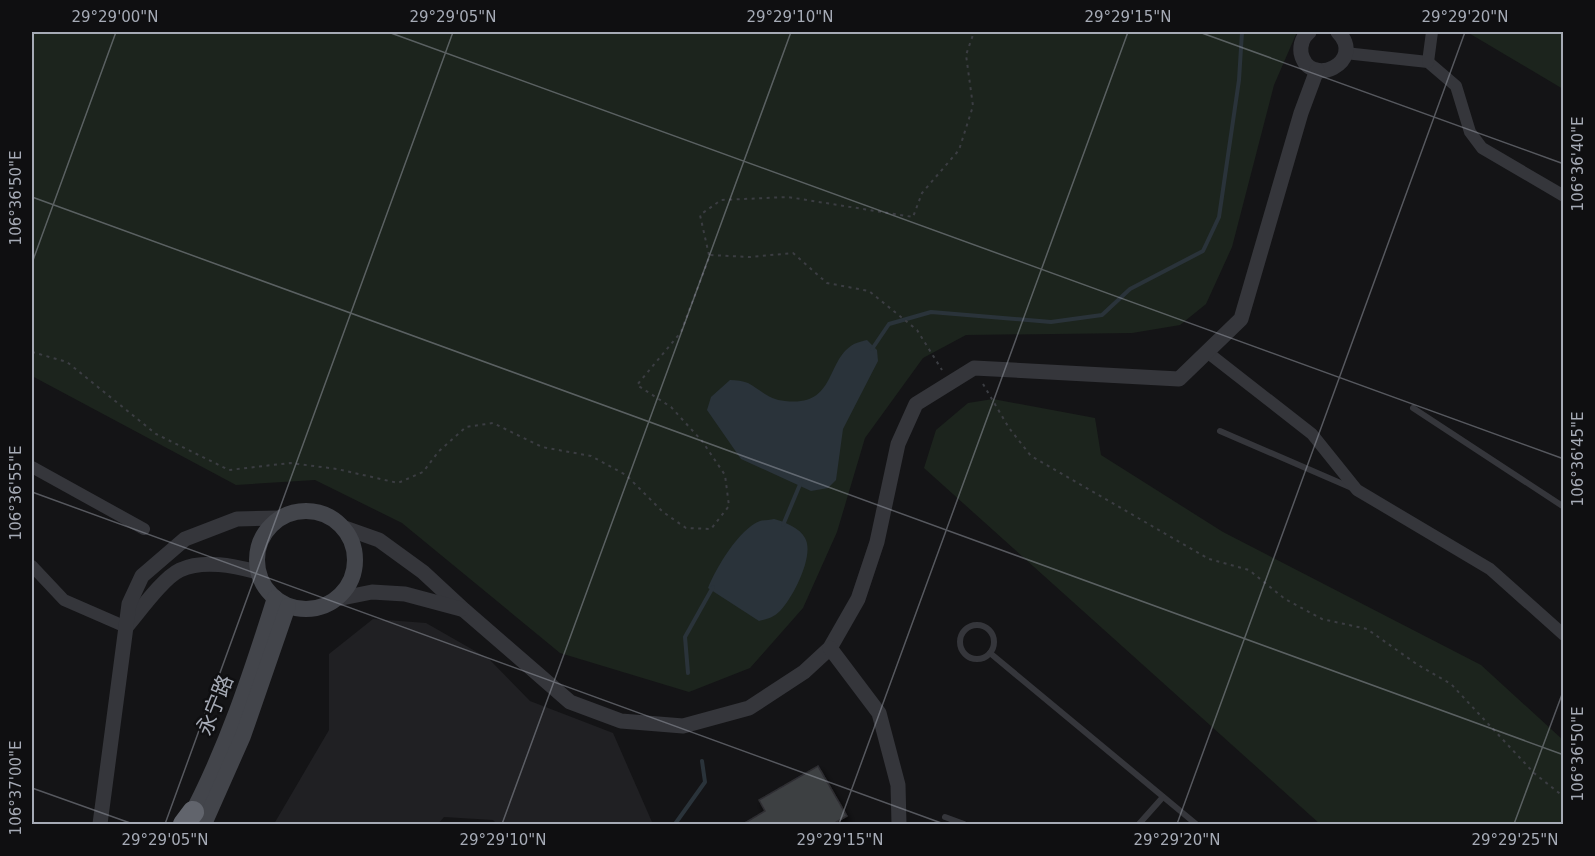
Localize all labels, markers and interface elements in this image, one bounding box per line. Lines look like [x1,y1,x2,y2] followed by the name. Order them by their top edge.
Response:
[71,8,159,26] text: 29°29'00"N
[409,8,497,26] text: 29°29'05"N
[746,8,834,26] text: 29°29'10"N
[1084,8,1172,26] text: 29°29'15"N
[1421,8,1509,26] text: 29°29'20"N
[1569,117,1587,211] text: 106°36'40"E
[7,151,25,245] text: 106°36'50"E
[1569,412,1587,506] text: 106°36'45"E
[7,446,25,540] text: 106°36'55"E
[192,671,238,739] street label: 永宁路
[1569,707,1587,801] text: 106°36'50"E
[7,741,25,835] text: 106°37'00"E
[121,831,209,849] text: 29°29'05"N
[459,831,547,849] text: 29°29'10"N
[796,831,884,849] text: 29°29'15"N
[1133,831,1221,849] text: 29°29'20"N
[1471,831,1559,849] text: 29°29'25"N

